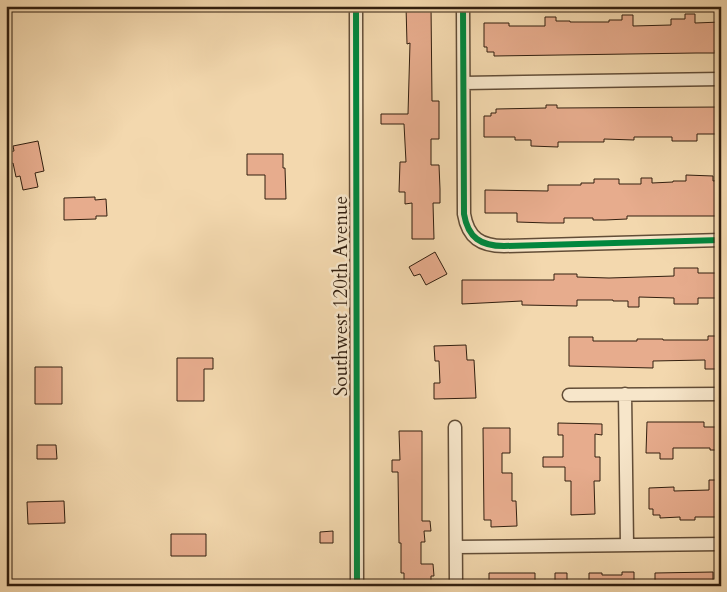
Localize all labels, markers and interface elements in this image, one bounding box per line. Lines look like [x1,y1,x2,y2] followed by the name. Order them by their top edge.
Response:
[328,196,354,396] street label: Southwest 120th Avenue

